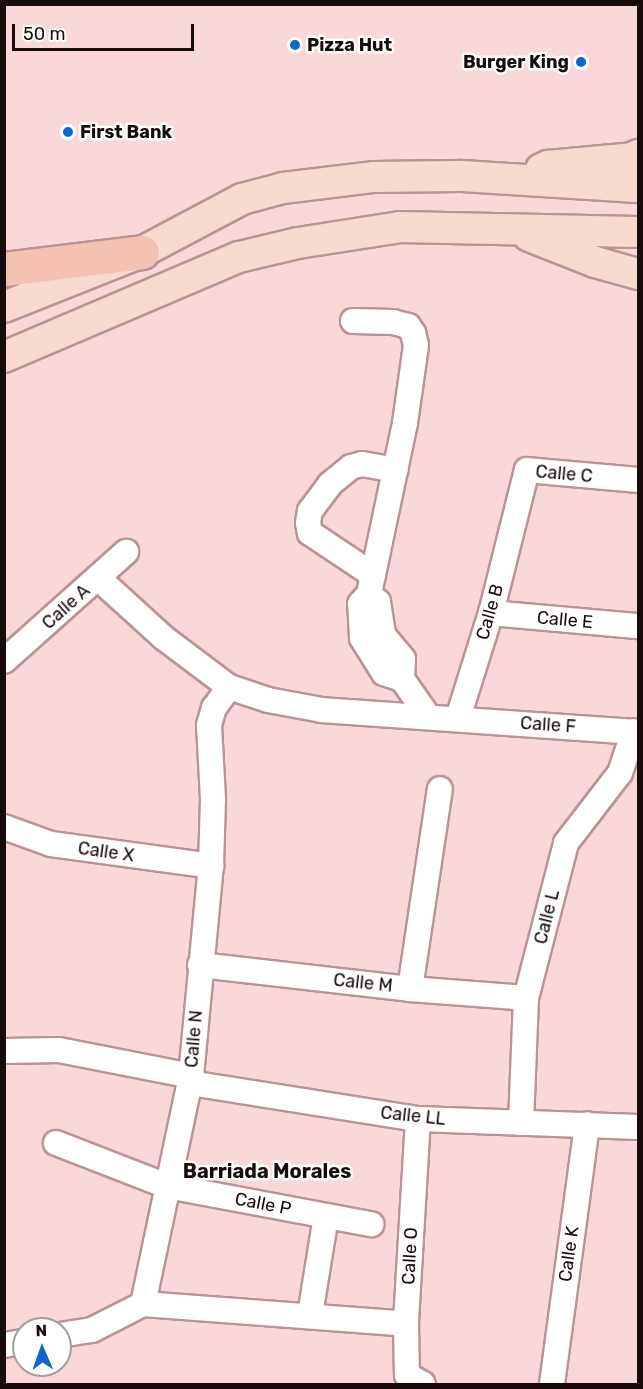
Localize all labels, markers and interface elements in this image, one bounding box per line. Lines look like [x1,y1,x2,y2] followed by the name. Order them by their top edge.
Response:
[15,12,196,50] scale bar
[23,23,66,45] text: 50 m
[307,34,392,56] place label: Pizza Hut
[288,38,302,52] marker: Pizza Hut
[463,51,569,73] place label: Burger King
[574,55,588,69] marker: Burger King
[80,121,172,143] place label: First Bank
[61,125,75,139] marker: First Bank
[535,461,593,487] street label: Calle C
[38,580,94,634] street label: Calle A
[472,582,508,642] street label: Calle B
[536,607,594,633] street label: Calle E
[519,712,577,738] street label: Calle F
[76,837,136,867] street label: Calle X
[530,888,564,946] street label: Calle L
[332,969,394,997] street label: Calle M
[181,1009,207,1069] street label: Calle N
[379,1102,447,1130] street label: Calle LL
[183,1159,351,1183] district label: Barriada Morales
[233,1188,293,1220] street label: Calle P
[554,1225,584,1283] street label: Calle K
[398,1227,422,1285] street label: Calle O
[12,1317,72,1377] north arrow
[35,1321,48,1340] text: N

